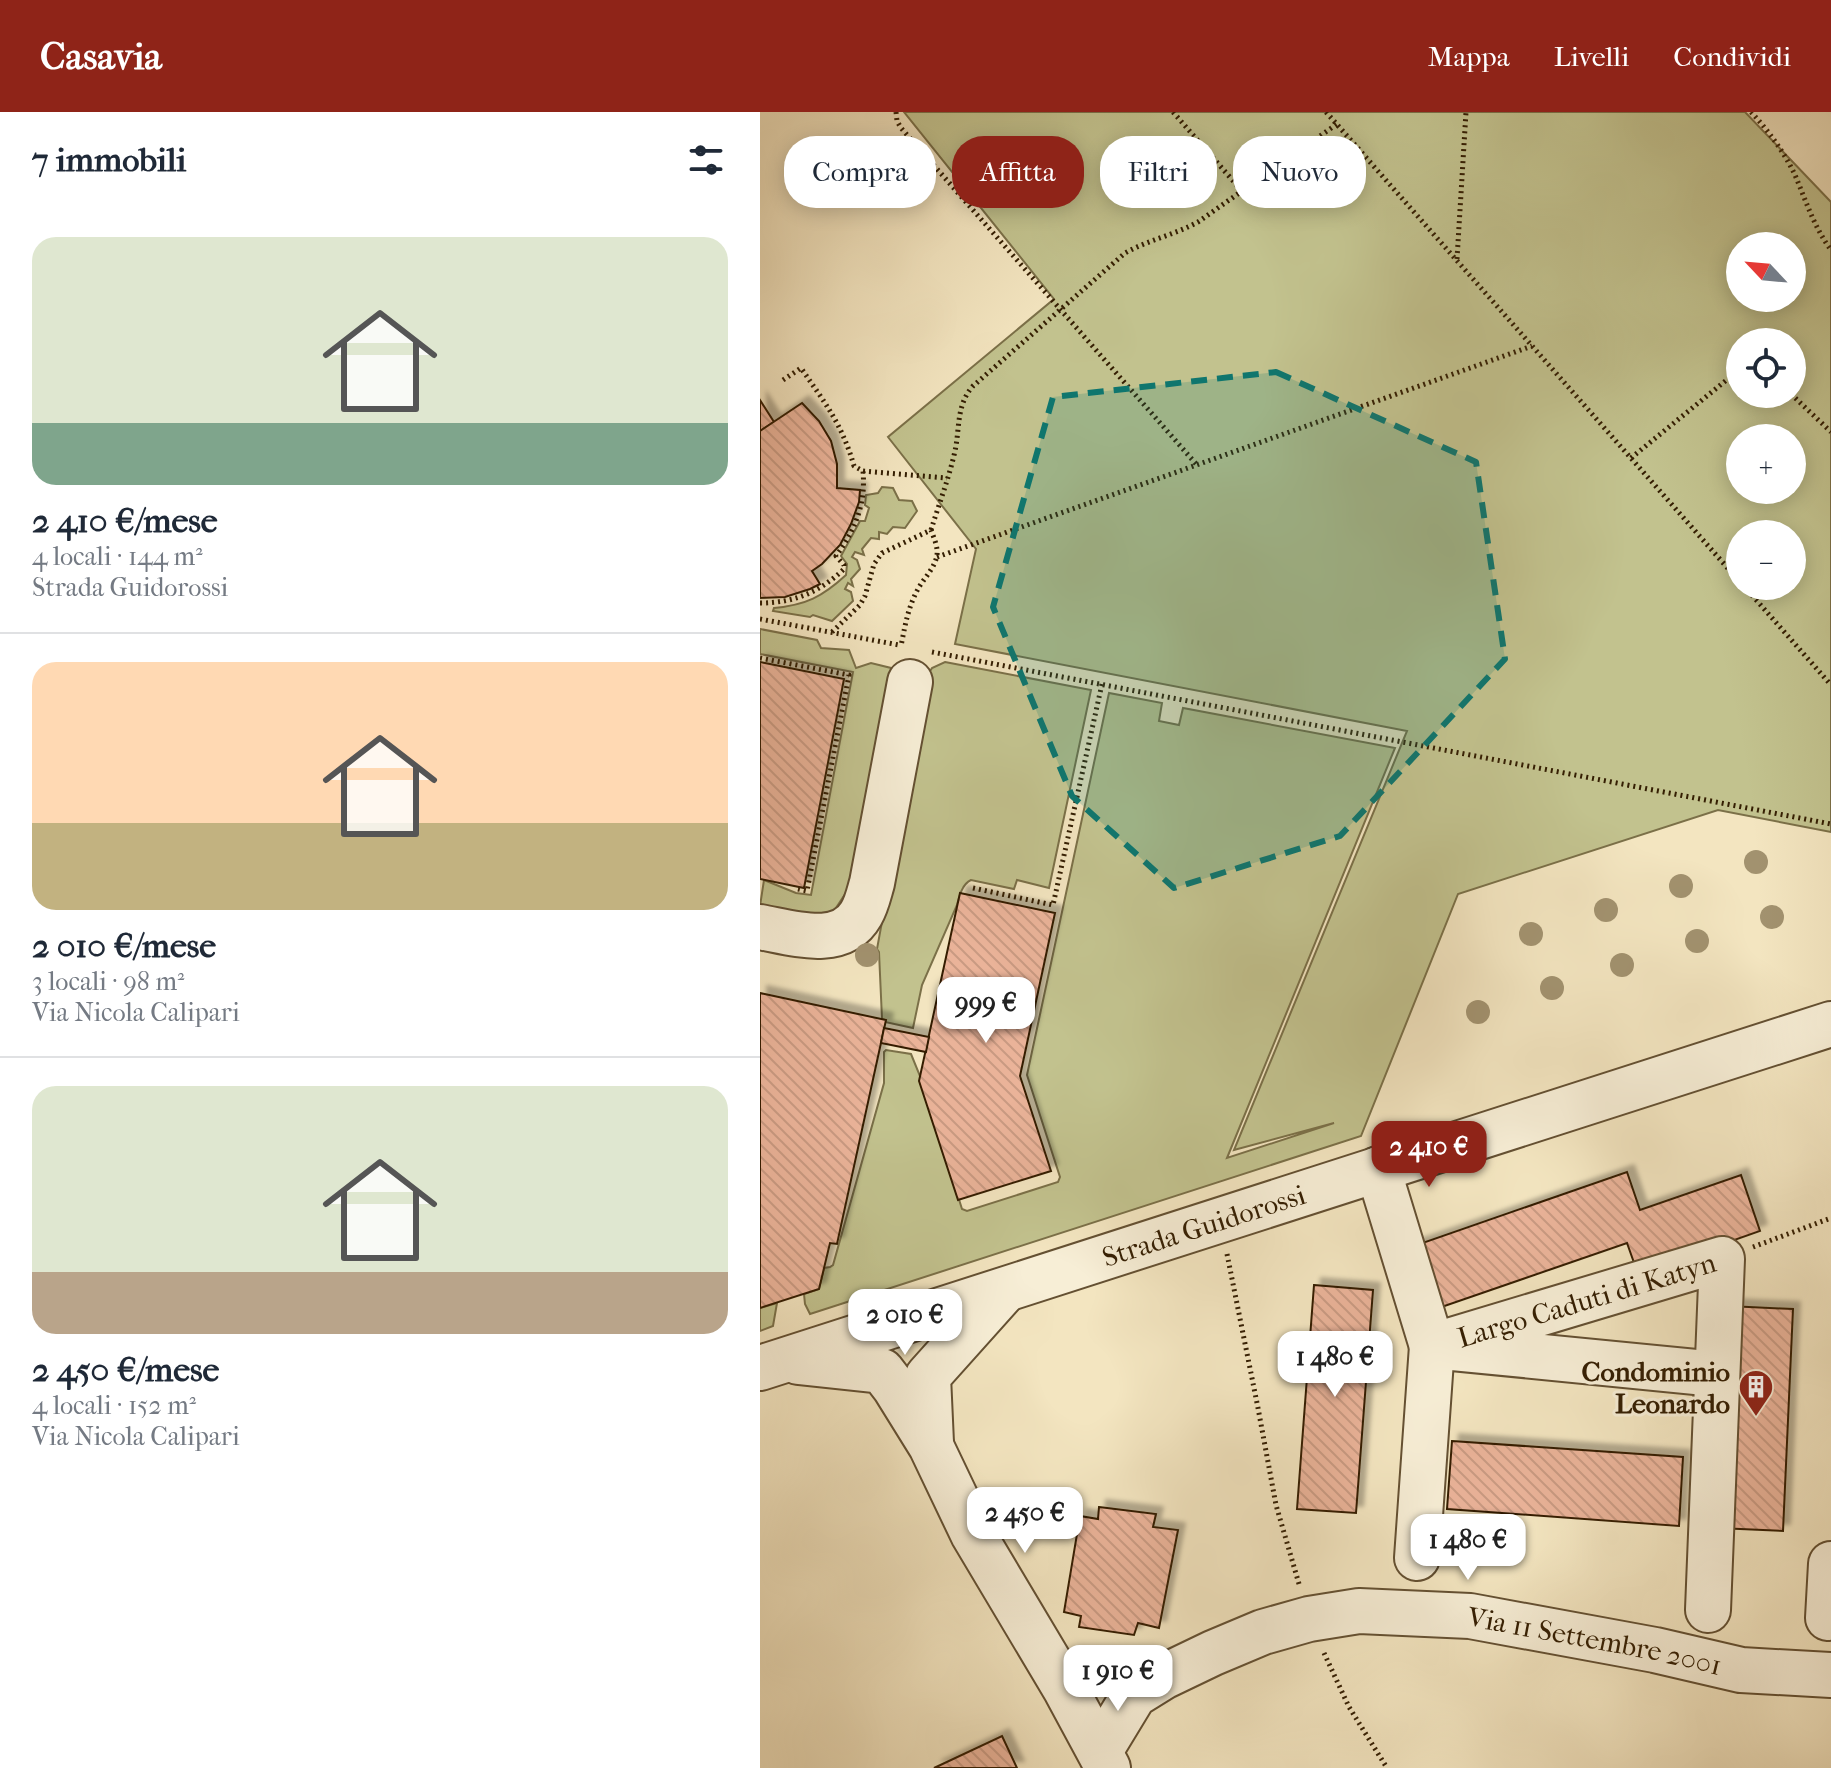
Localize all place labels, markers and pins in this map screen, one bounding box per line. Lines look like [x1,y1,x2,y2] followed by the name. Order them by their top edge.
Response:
[930,977,1042,1045] pin: 999 €
[1355,1121,1503,1189] pin: 2 410 €
[831,1289,979,1357] pin: 2 010 €
[1261,1331,1409,1399] pin: 1 480 €
[1582,1355,1730,1420] place label: Condominio Leonardo
[1737,1368,1775,1418] building icon: Condominio Leonardo
[951,1487,1099,1555] pin: 2 450 €
[1394,1514,1542,1582] pin: 1 480 €
[1044,1645,1192,1713] pin: 1 910 €

